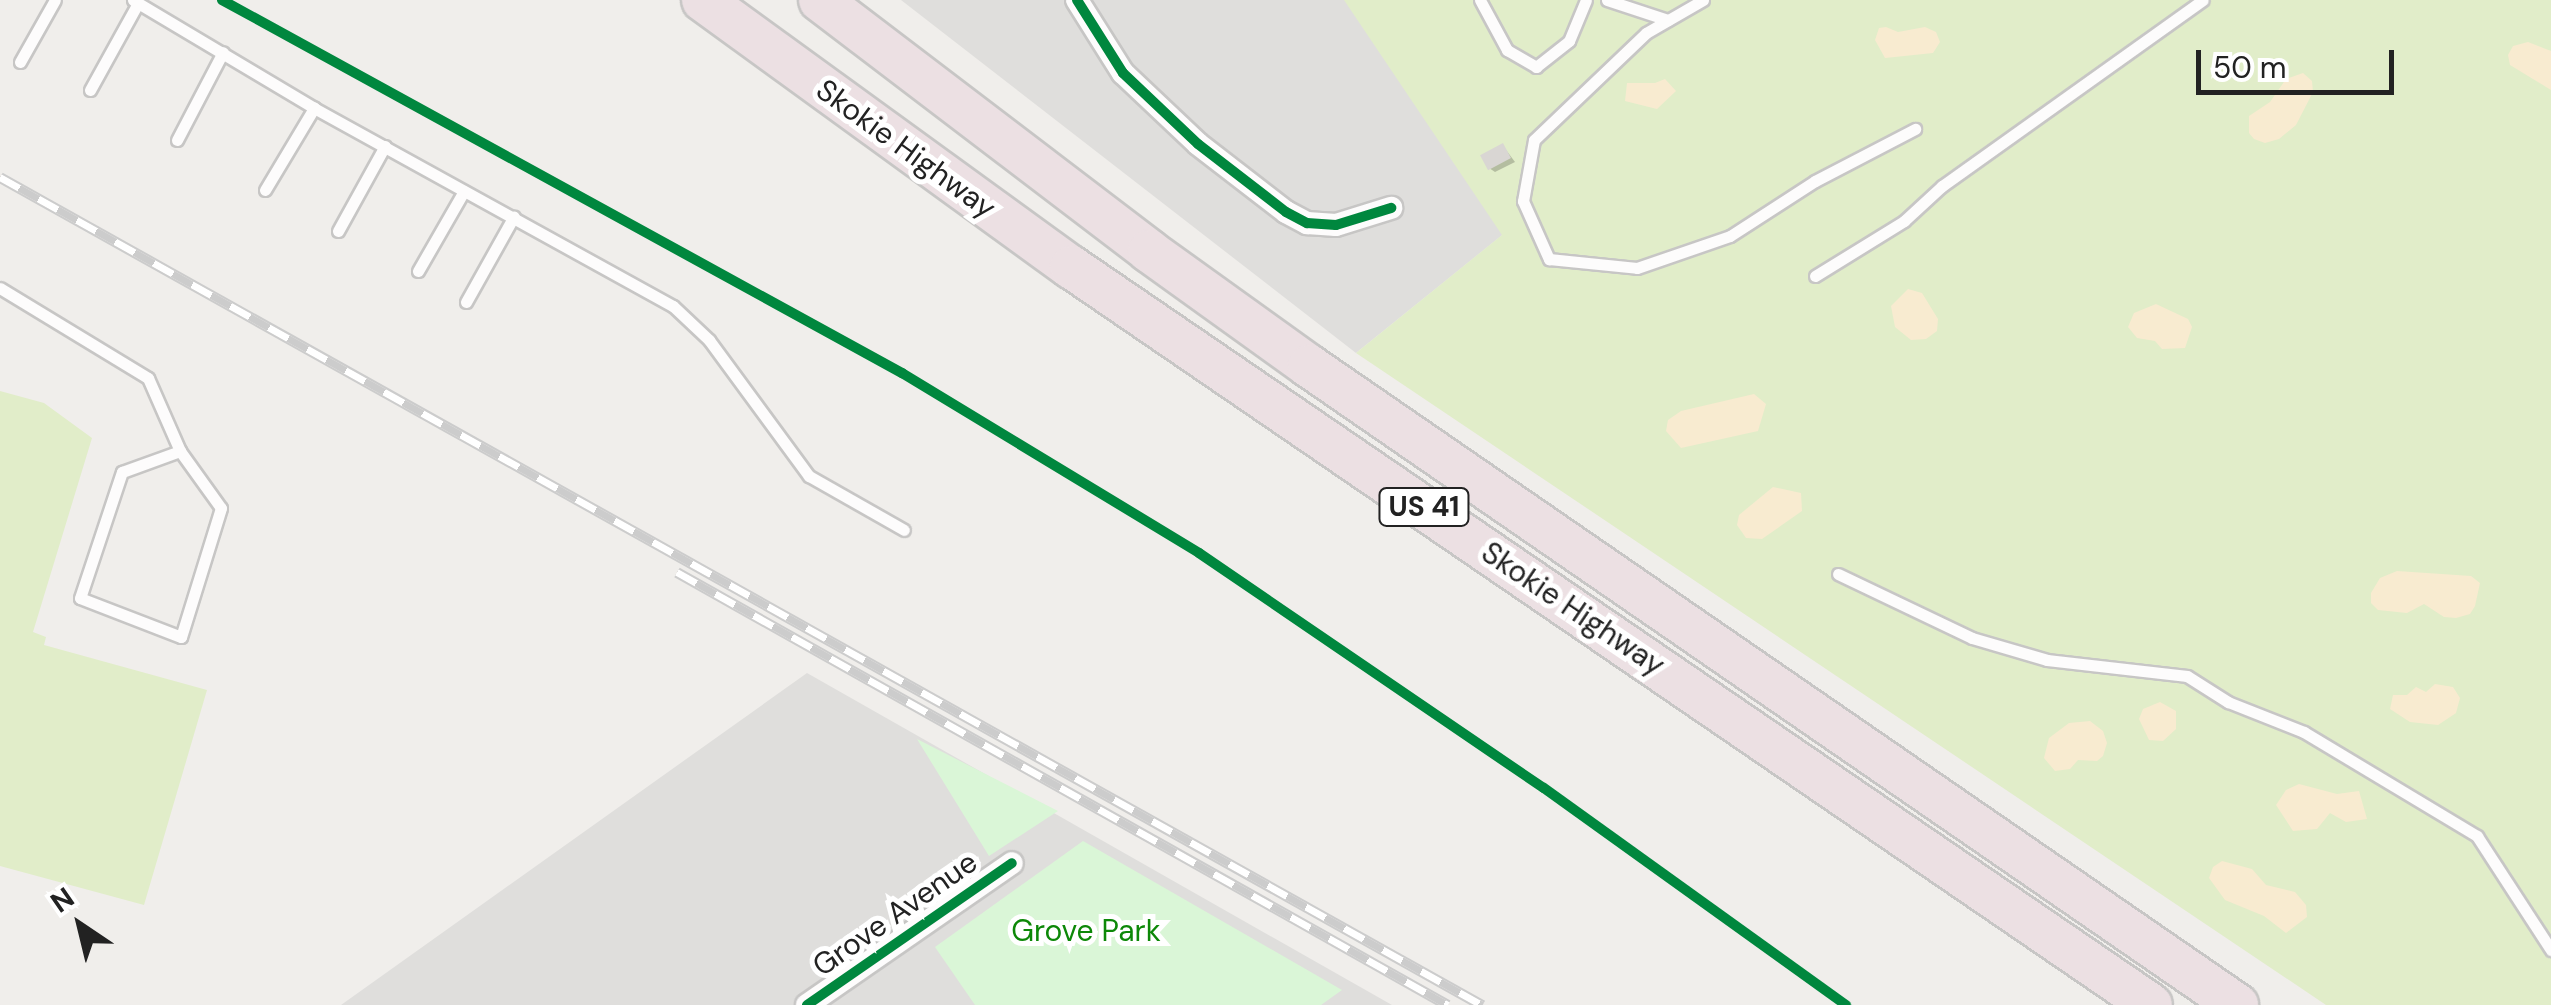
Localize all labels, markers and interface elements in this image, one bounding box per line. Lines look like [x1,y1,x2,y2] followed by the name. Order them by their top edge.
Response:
[2201,30,2398,92] scale bar
[2213,48,2287,87] text: 50 m
[809,72,1003,226] street label: Skokie Highway
[1376,484,1472,530] road number: US 41
[1475,534,1671,684] street label: Skokie Highway
[806,844,984,984] street label: Grove Avenue
[30,875,130,975] north arrow
[44,879,81,921] text: N
[1011,913,1161,949] park label: Grove Park

